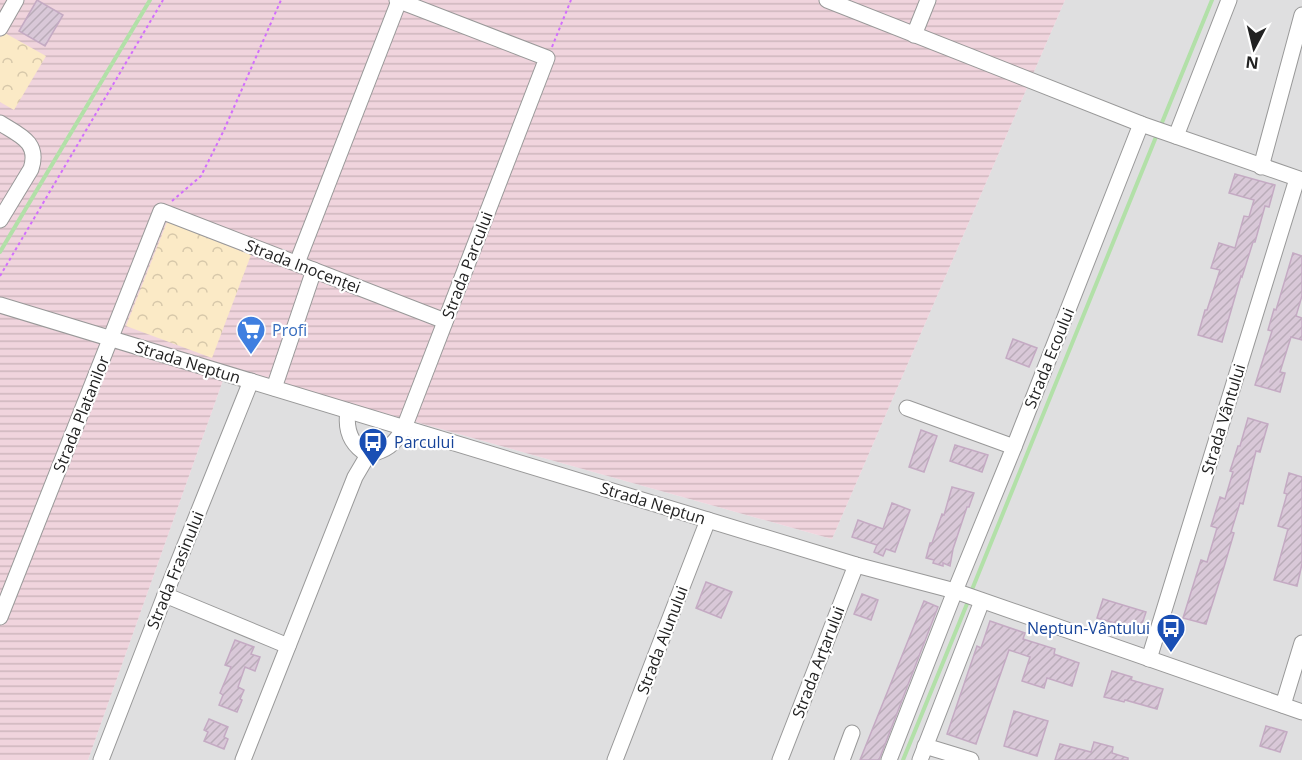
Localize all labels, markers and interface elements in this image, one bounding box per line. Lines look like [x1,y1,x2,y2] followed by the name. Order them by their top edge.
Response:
[1224,18,1284,78] north arrow
[1244,51,1260,75] text: N
[436,208,498,322] street label: Strada Parcului
[242,234,364,298] street label: Strada Inocenței
[1019,304,1079,412] street label: Strada Ecoului
[235,314,267,356] supermarket icon: Profi
[272,319,307,341] place label: Profi
[133,336,243,388] street label: Strada Neptun
[48,352,115,476] street label: Strada Platanilor
[1196,361,1250,477] street label: Strada Vântului
[357,426,389,468] bus stop icon: Parcului
[394,431,454,453] place label: Parcului
[598,477,708,529] street label: Strada Neptun
[141,508,209,632] street label: Strada Frasinului
[631,583,693,697] street label: Strada Alunului
[787,603,849,721] street label: Strada Arțarului
[1155,612,1187,654] bus stop icon: Neptun-Vântului
[1027,617,1150,639] place label: Neptun-Vântului

